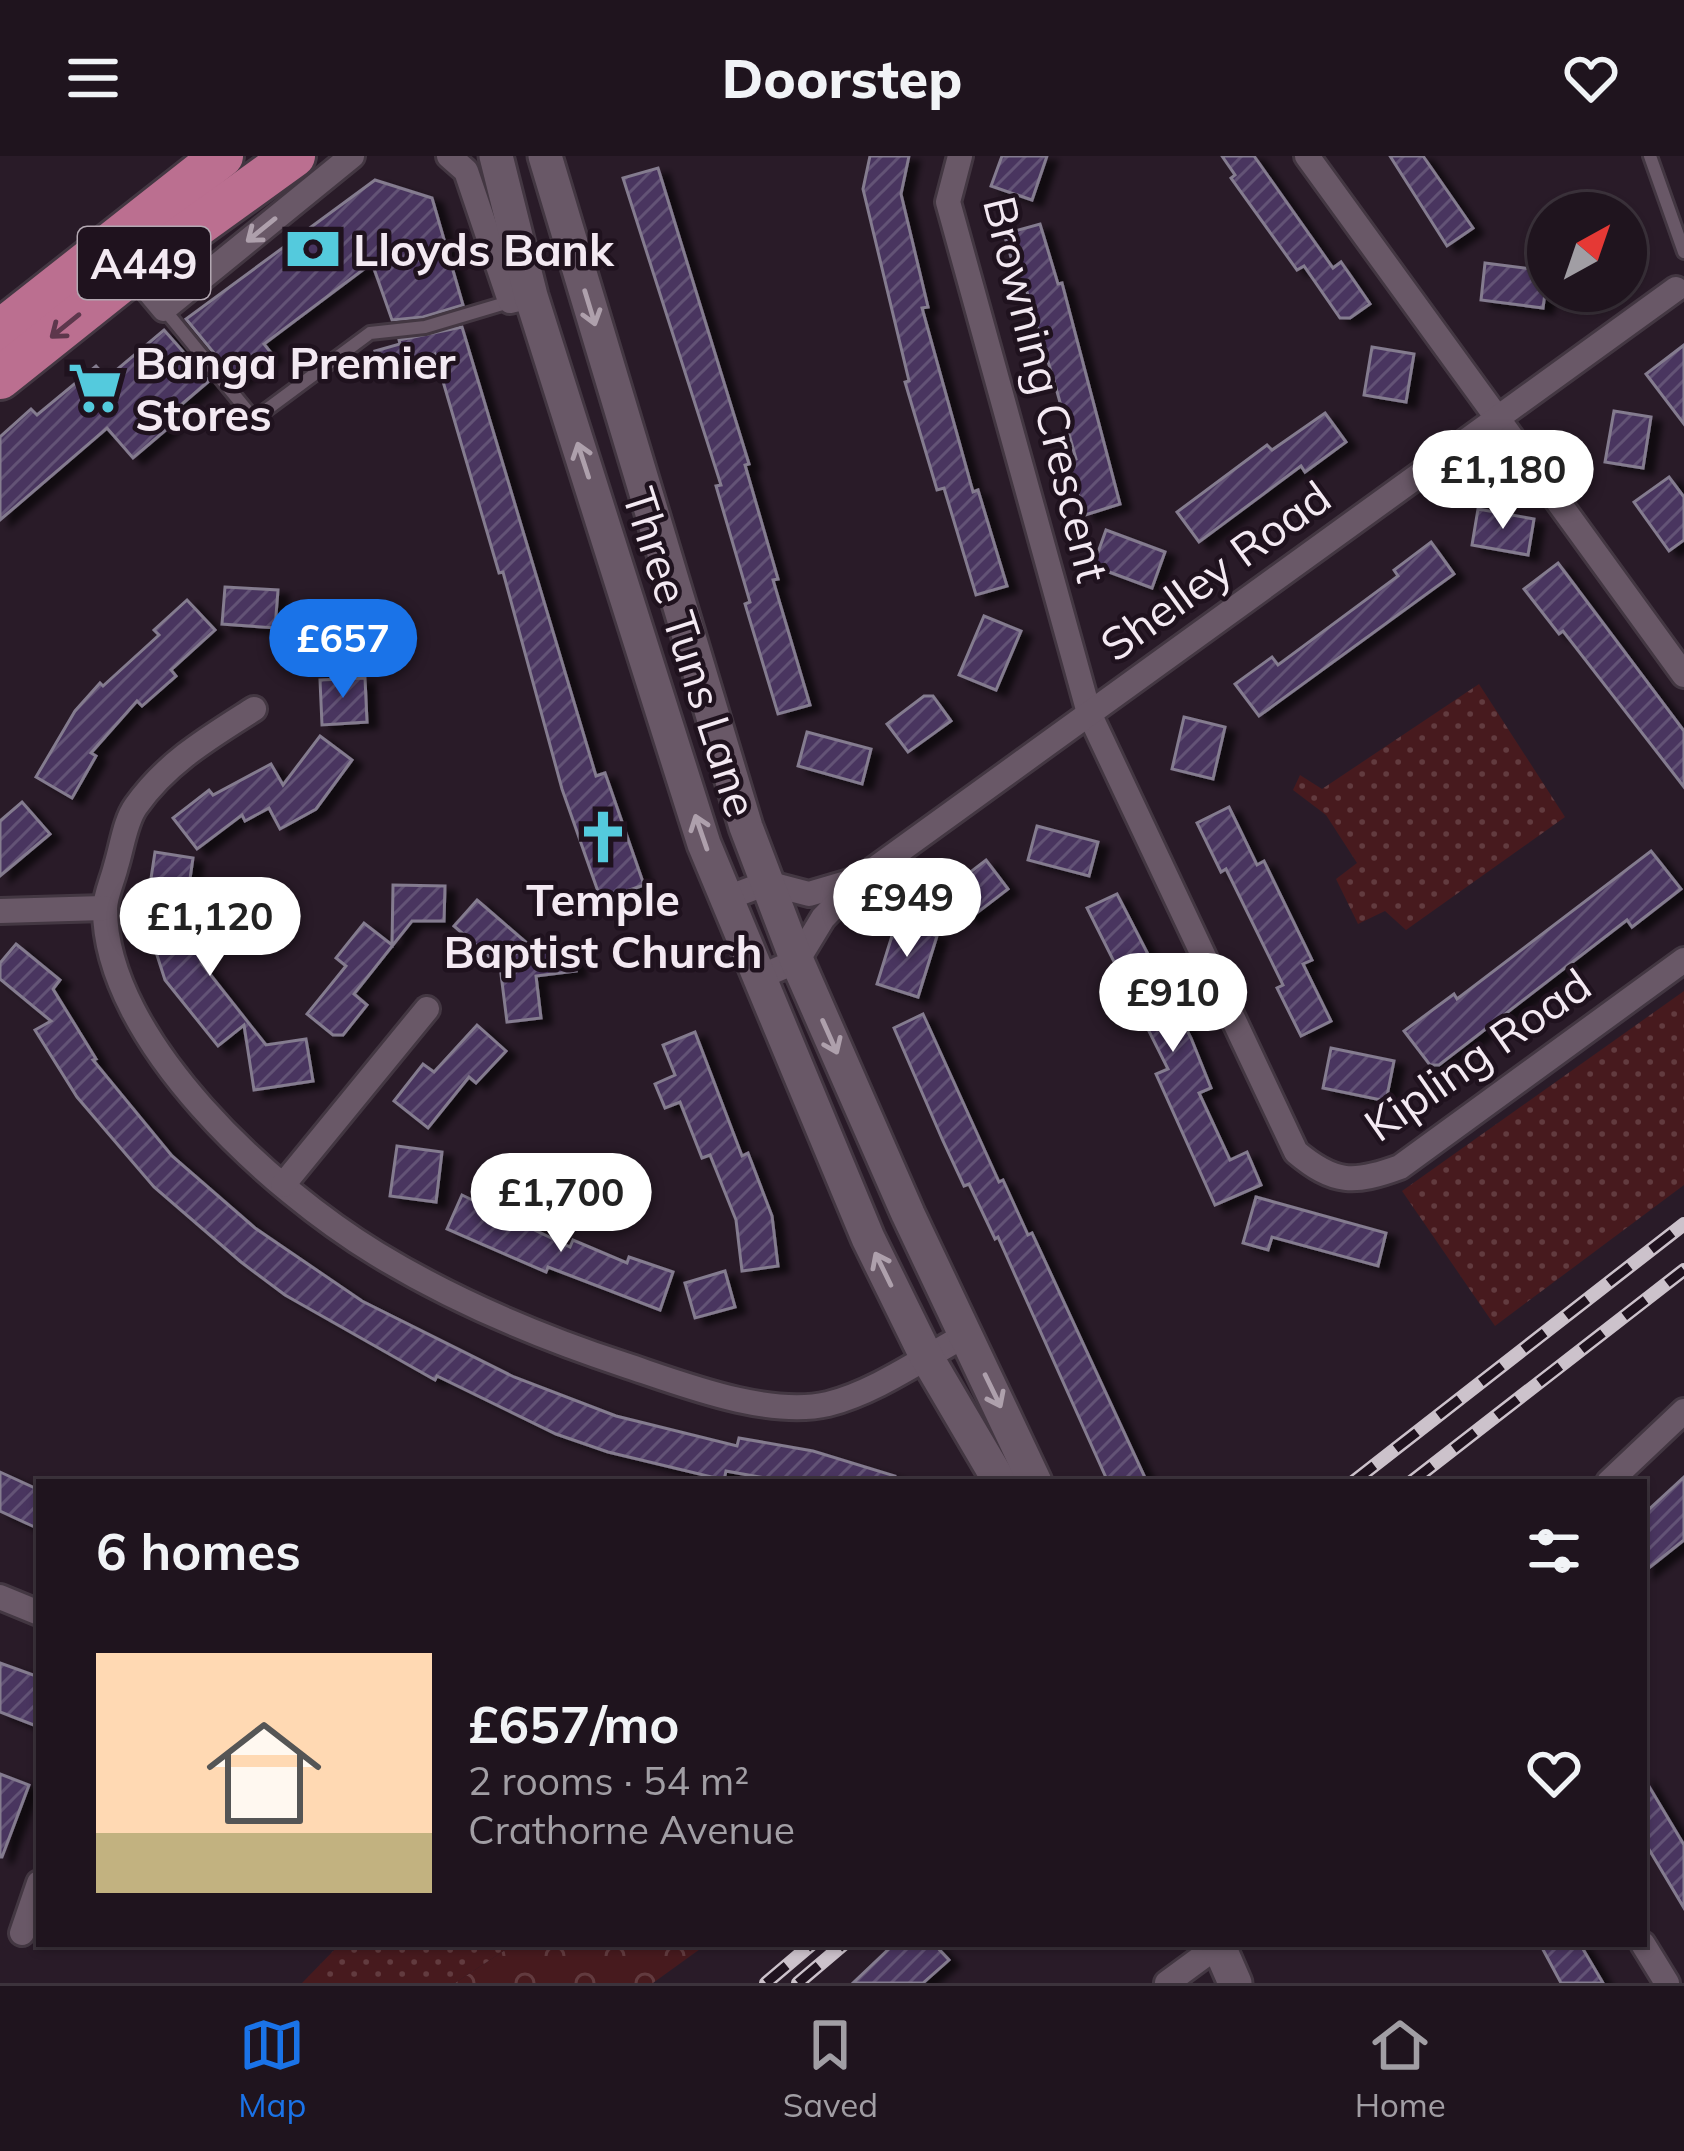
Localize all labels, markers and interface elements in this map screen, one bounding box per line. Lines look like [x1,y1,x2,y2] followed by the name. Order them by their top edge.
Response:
[722,44,962,112] text: Doorstep
[60,45,126,111] icon: menu
[1558,45,1624,111] icon: heart
[972,190,1122,588] street label: Browning Crescent
[1527,192,1647,312] north arrow
[1527,192,1647,312] map controls
[246,216,277,243] one-way arrow
[284,220,342,278] bank icon: Lloyds Bank
[353,221,615,277] place label: Lloyds Bank
[78,227,210,299] road number: A449
[580,289,602,327] one-way arrow
[50,312,82,339] one-way arrow
[135,334,456,442] place label: Banga Premier Stores
[66,359,124,417] supermarket icon: Banga Premier Stores
[1405,430,1601,532] pin: £1,180
[570,442,592,480] one-way arrow
[1440,444,1566,493] text: £1,180
[1089,468,1341,672] street label: Shelley Road
[611,480,771,824] street label: Three Tuns Lane
[272,599,414,701] pin: £657
[296,613,390,662] text: £657
[574,808,632,866] church icon: Temple Baptist Church
[688,814,710,852] one-way arrow
[836,858,978,960] pin: £949
[443,871,763,979] place label: Temple Baptist Church
[860,872,954,921] text: £949
[112,877,308,979] pin: £1,120
[147,891,273,940] text: £1,120
[1102,953,1244,1055] pin: £910
[1353,956,1601,1152] street label: Kipling Road
[1126,967,1220,1016] text: £910
[821,1018,842,1055] one-way arrow
[463,1153,659,1255] pin: £1,700
[498,1167,624,1216] text: £1,700
[871,1252,894,1287] one-way arrow
[983,1372,1005,1408] one-way arrow
[1521,1518,1587,1584] icon: filters
[96,1519,301,1583] text: 6 homes
[468,1692,680,1756] text: £657/mo
[192,1701,336,1845] icon: home
[1521,1740,1587,1806] icon: heart
[468,1756,749,1805] text: 2 rooms · 54 m²
[468,1805,795,1854] text: Crathorne Avenue
[238,2012,306,2125] tab: Map
[783,2012,878,2125] tab: Saved
[1355,2012,1446,2125] tab: Home

